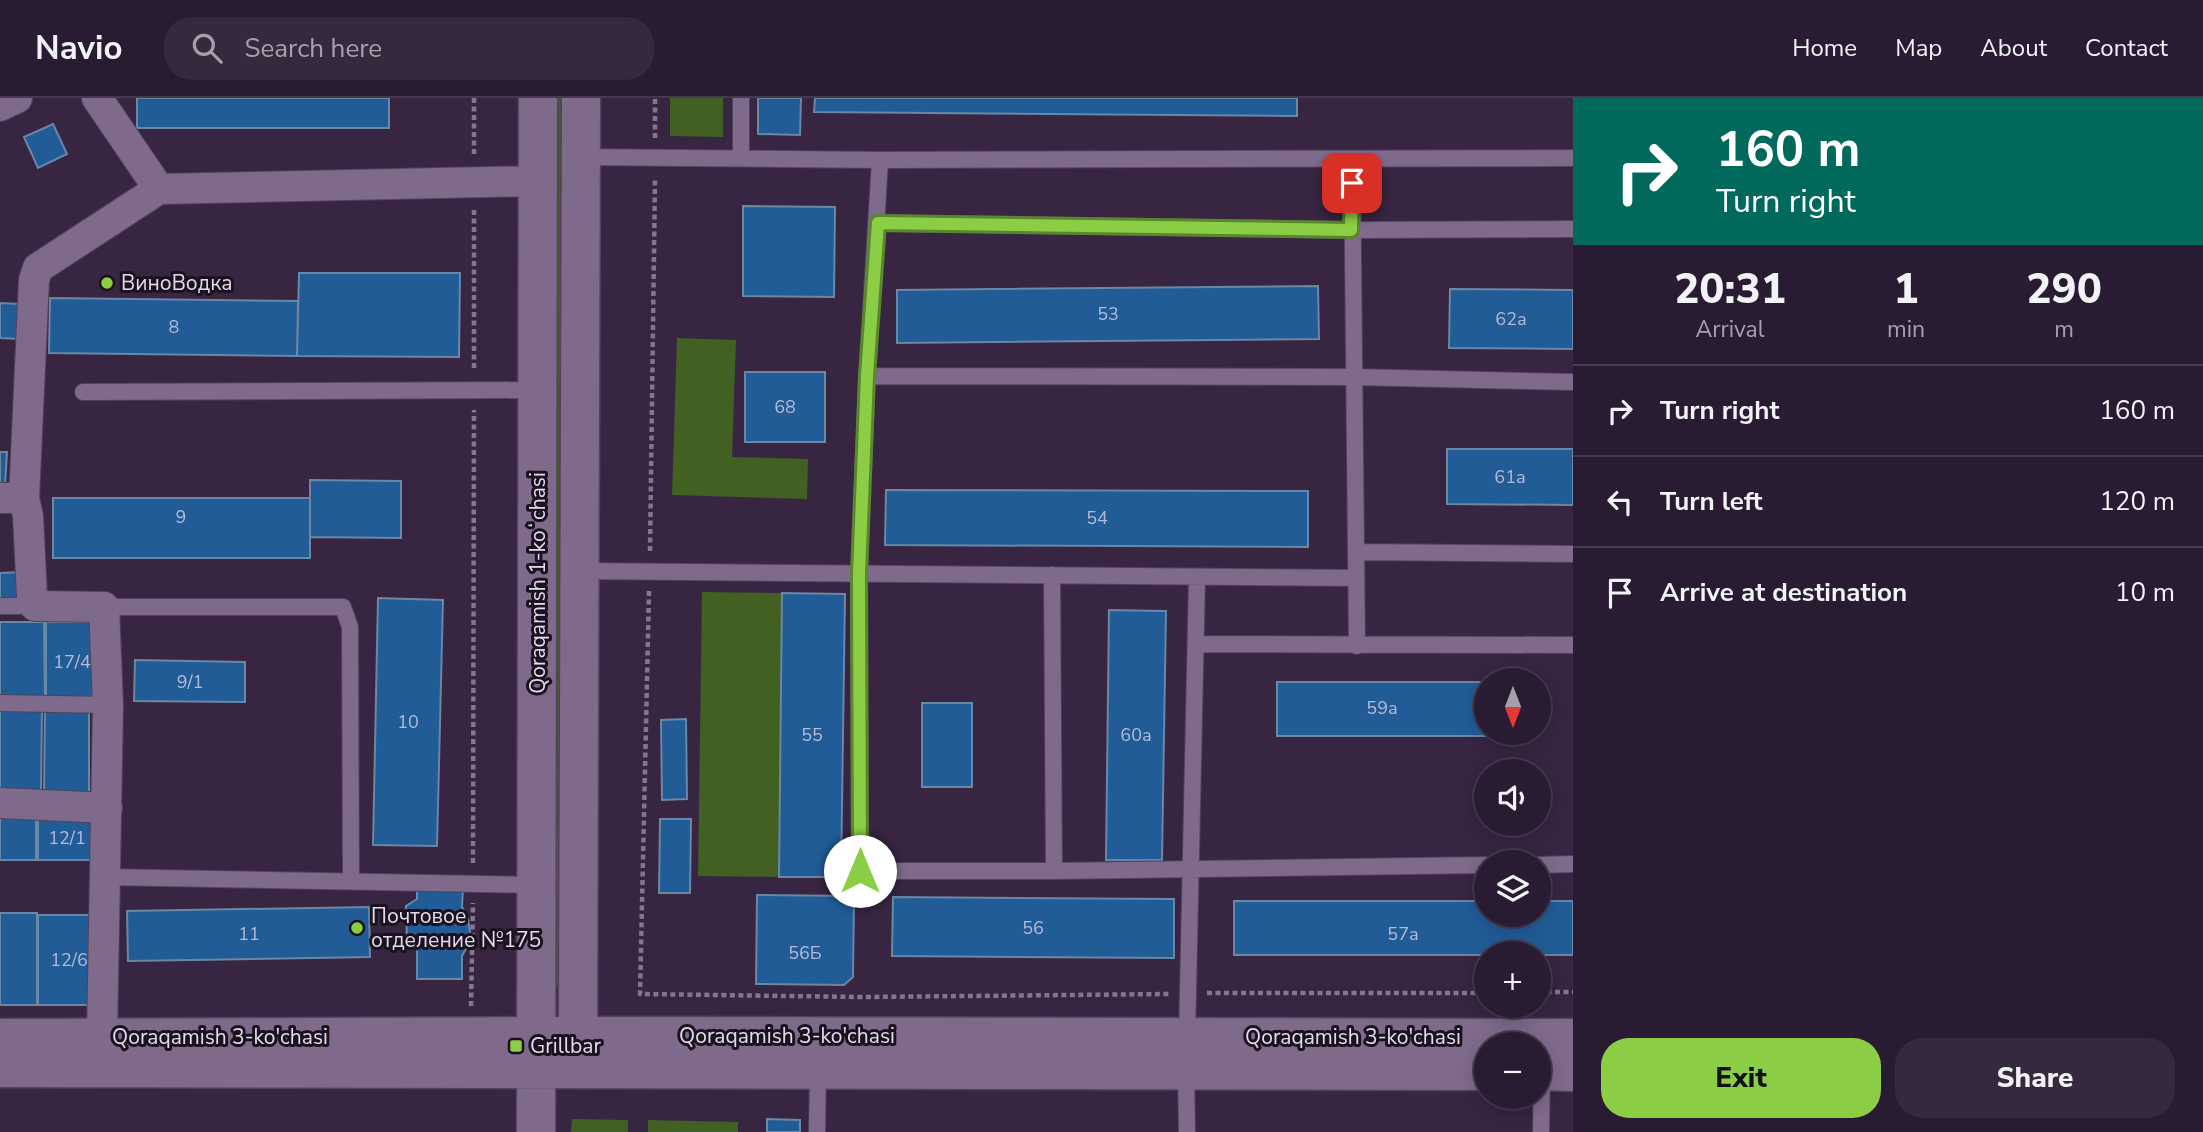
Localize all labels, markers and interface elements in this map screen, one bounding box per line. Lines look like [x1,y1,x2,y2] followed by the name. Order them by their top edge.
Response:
[164,17,654,80] search box
[35,26,122,71] text: Navio
[188,29,226,67] icon: search
[244,31,382,66] text: Search here
[1792,32,1857,64] text: Home
[1895,32,1942,64] text: Map
[1980,32,2047,64] text: About
[2085,32,2168,64] text: Contact
[1716,116,1860,183] text: 160 m
[1601,126,1692,217] icon: right
[1322,153,1382,213] pin
[1333,164,1371,202] icon: arrive
[1716,180,1856,223] text: Turn right
[1674,261,1786,318] text: 20:31
[1893,261,1919,318] text: 1
[2026,261,2102,318] text: 290
[121,269,233,297] place label: ВиноВодка
[99,275,115,291] marker: ВиноВодка
[1097,302,1119,326] house number: 53
[1495,307,1527,331] house number: 62а
[1695,314,1765,345] text: Arrival
[1887,314,1925,345] text: min
[2054,314,2074,345] text: m
[169,315,179,339] house number: 8
[1601,392,1639,430] icon: right
[1660,393,1779,428] text: Turn right
[2099,393,2175,428] text: 160 m
[774,395,796,419] house number: 68
[1494,465,1526,489] house number: 61а
[524,472,552,694] street label: Qoraqamish 1-koʻchasi
[1601,483,1639,521] icon: left
[1660,484,1763,519] text: Turn left
[2099,484,2175,519] text: 120 m
[176,505,186,529] house number: 9
[1086,506,1108,530] house number: 54
[1601,574,1639,612] icon: arrive
[1660,575,1907,610] text: Arrive at destination
[2115,575,2175,610] text: 10 m
[53,650,91,674] house number: 17/4
[1474,668,1550,746] north arrow
[1474,668,1551,1109] map controls
[177,670,203,694] house number: 9/1
[1366,696,1398,720] house number: 59а
[397,710,419,734] house number: 10
[801,723,823,747] house number: 55
[1120,723,1152,747] house number: 60а
[1474,759,1551,836] button: sound
[48,826,86,850] house number: 12/1
[823,834,897,908] position arrow
[1474,850,1551,927] button: layers
[371,902,541,954] place label: Почтовое отделение №175
[1022,916,1044,940] house number: 56
[349,920,365,936] marker: Почтовое отделение №175
[238,922,260,946] house number: 11
[1387,922,1419,946] house number: 57а
[788,941,822,965] house number: 56Б
[1474,941,1551,1018] button: +
[50,948,88,972] house number: 12/6
[679,1022,895,1050] street label: Qoraqamish 3-ko'chasi
[112,1023,328,1051] street label: Qoraqamish 3-ko'chasi
[1245,1023,1461,1051] street label: Qoraqamish 3-ko'chasi
[530,1032,601,1060] place label: Grillbar
[1474,1032,1551,1109] button: −
[508,1038,524,1054] marker: Grillbar
[1601,1038,1881,1118] button: Exit
[1895,1038,2175,1118] button: Share

